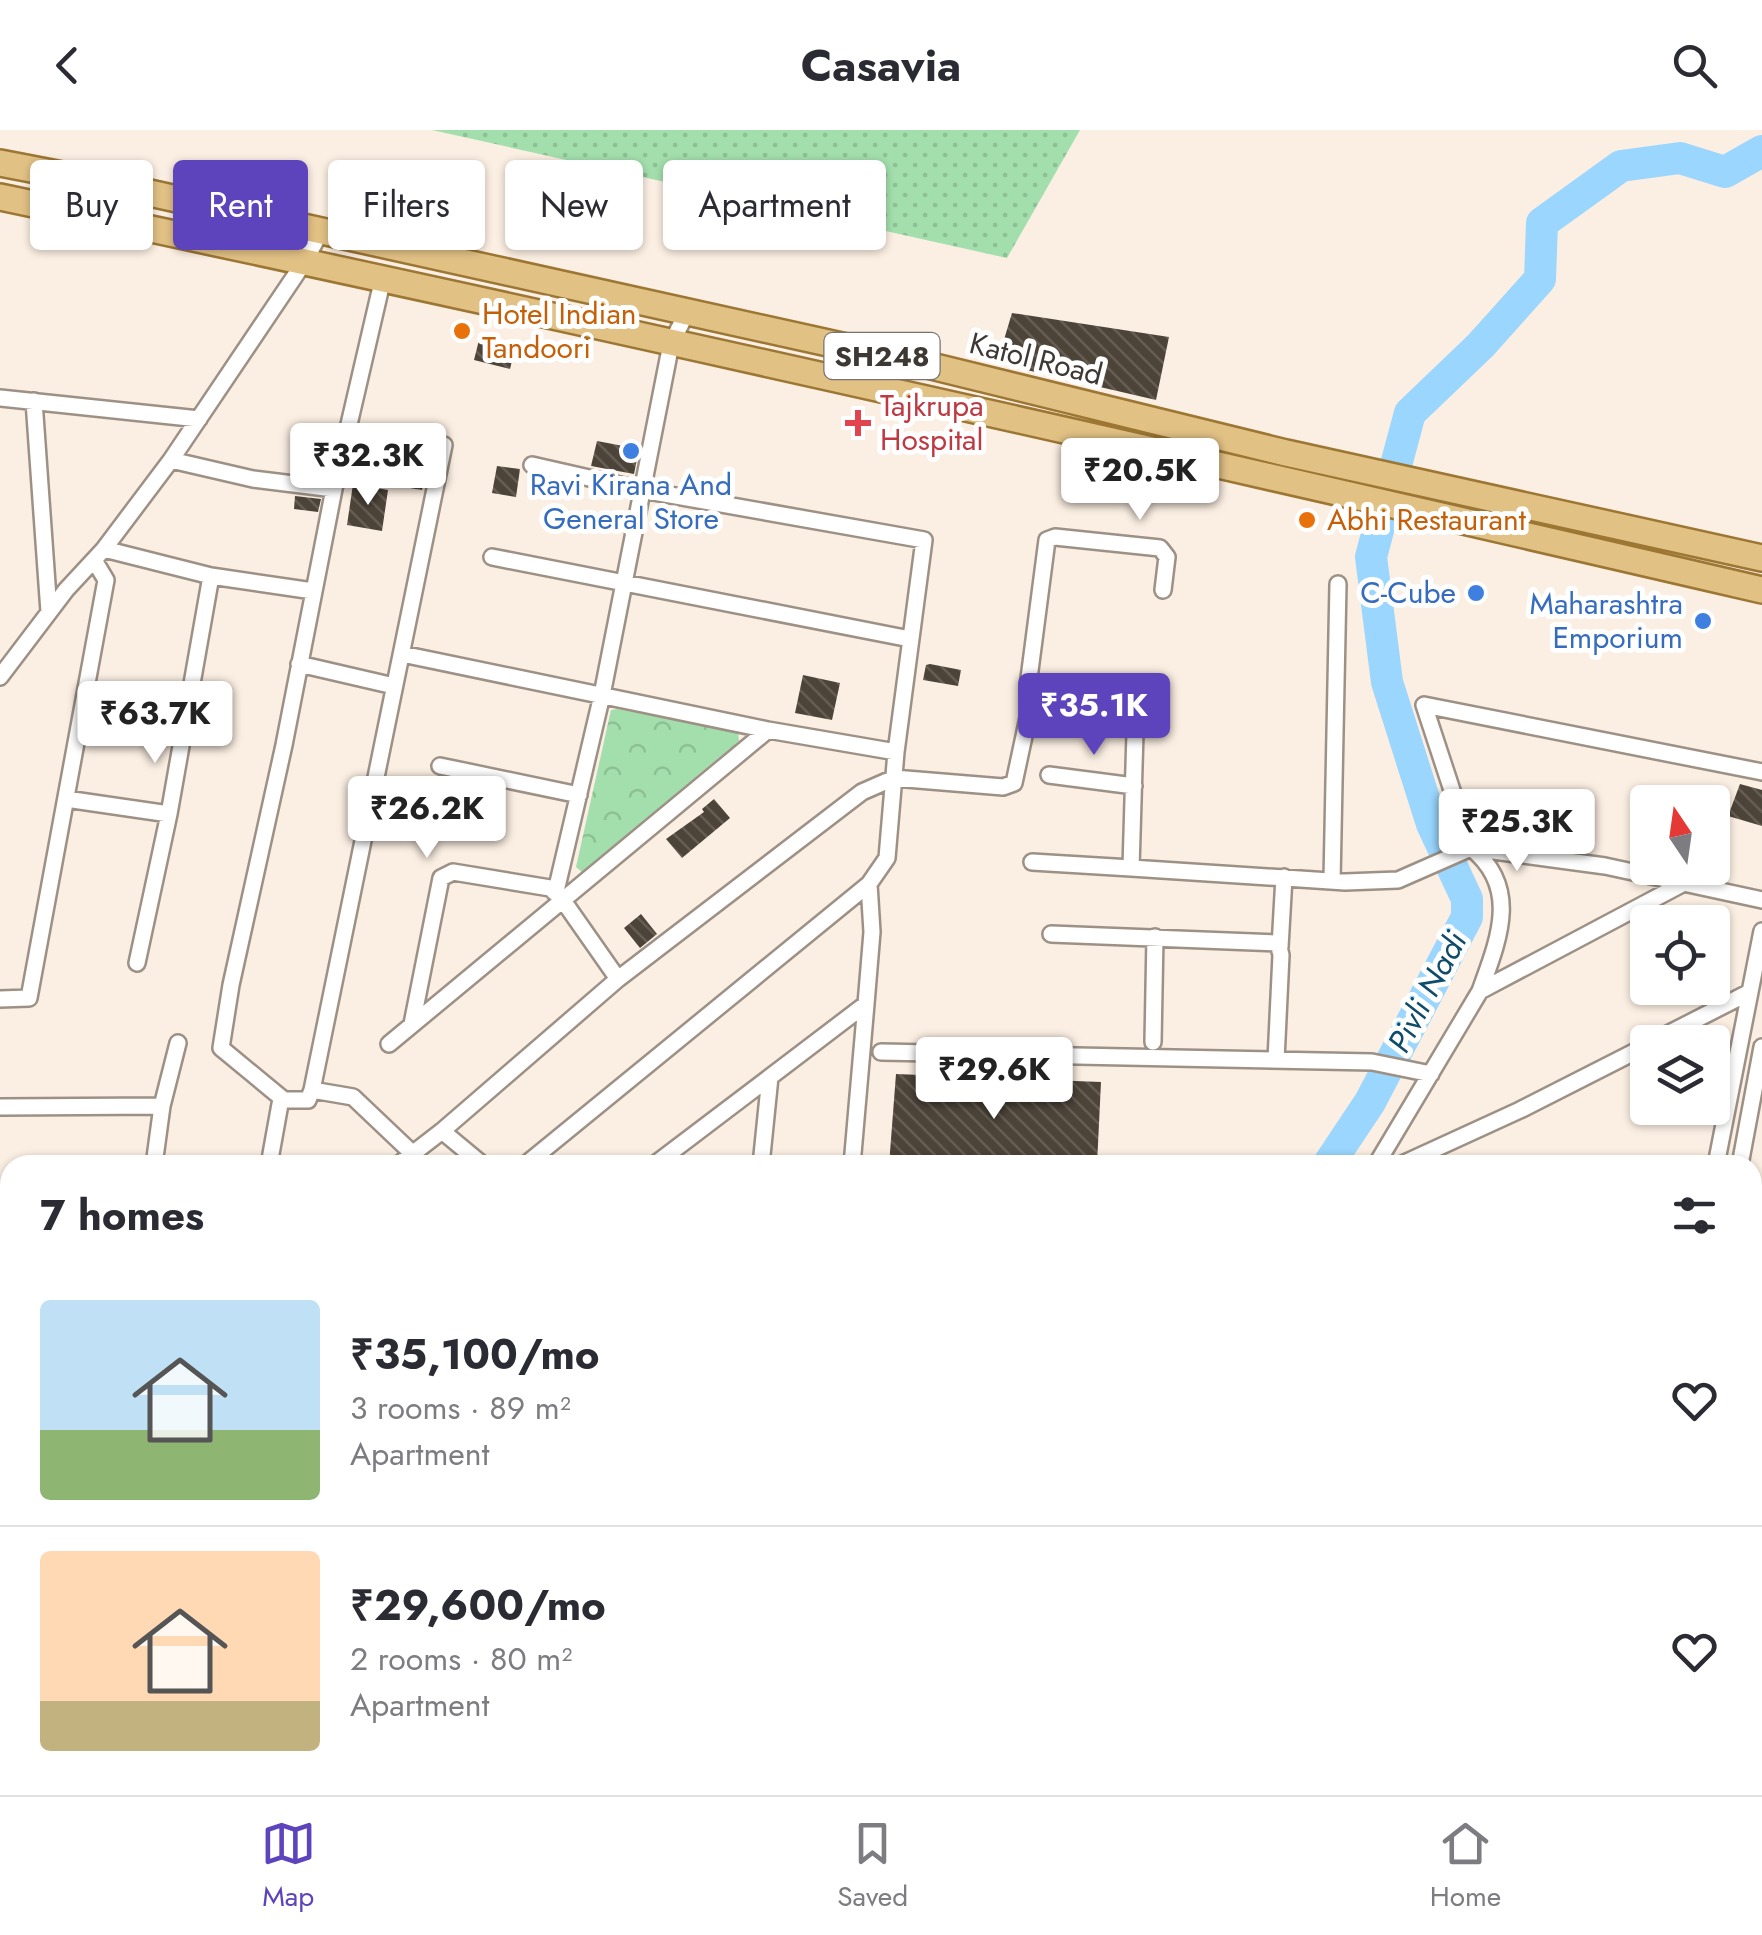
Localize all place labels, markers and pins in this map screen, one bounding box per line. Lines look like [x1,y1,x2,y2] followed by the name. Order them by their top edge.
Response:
[482,292,637,369] place label: Hotel Indian Tandoori
[451,320,473,342] marker: Hotel Indian Tandoori
[880,384,984,461] place label: Tajkrupa Hospital
[845,410,871,436] marker: Tajkrupa Hospital
[287,423,449,508] pin: ₹32.3K
[1059,438,1221,523] pin: ₹20.5K
[620,440,642,462] marker: Ravi Kirana And General Store
[530,463,732,540] place label: Ravi Kirana And General Store
[1327,498,1527,541] place label: Abhi Restaurant
[1296,509,1318,531] marker: Abhi Restaurant
[1360,571,1456,614] place label: C-Cube
[1465,582,1487,604] marker: C-Cube
[1530,582,1683,659] place label: Maharashtra Emporium
[1692,610,1714,632] marker: Maharashtra Emporium
[1013,673,1175,758] pin: ₹35.1K
[74,681,236,766] pin: ₹63.7K
[346,776,508,861] pin: ₹26.2K
[1436,789,1598,874] pin: ₹25.3K
[913,1037,1075,1122] pin: ₹29.6K

